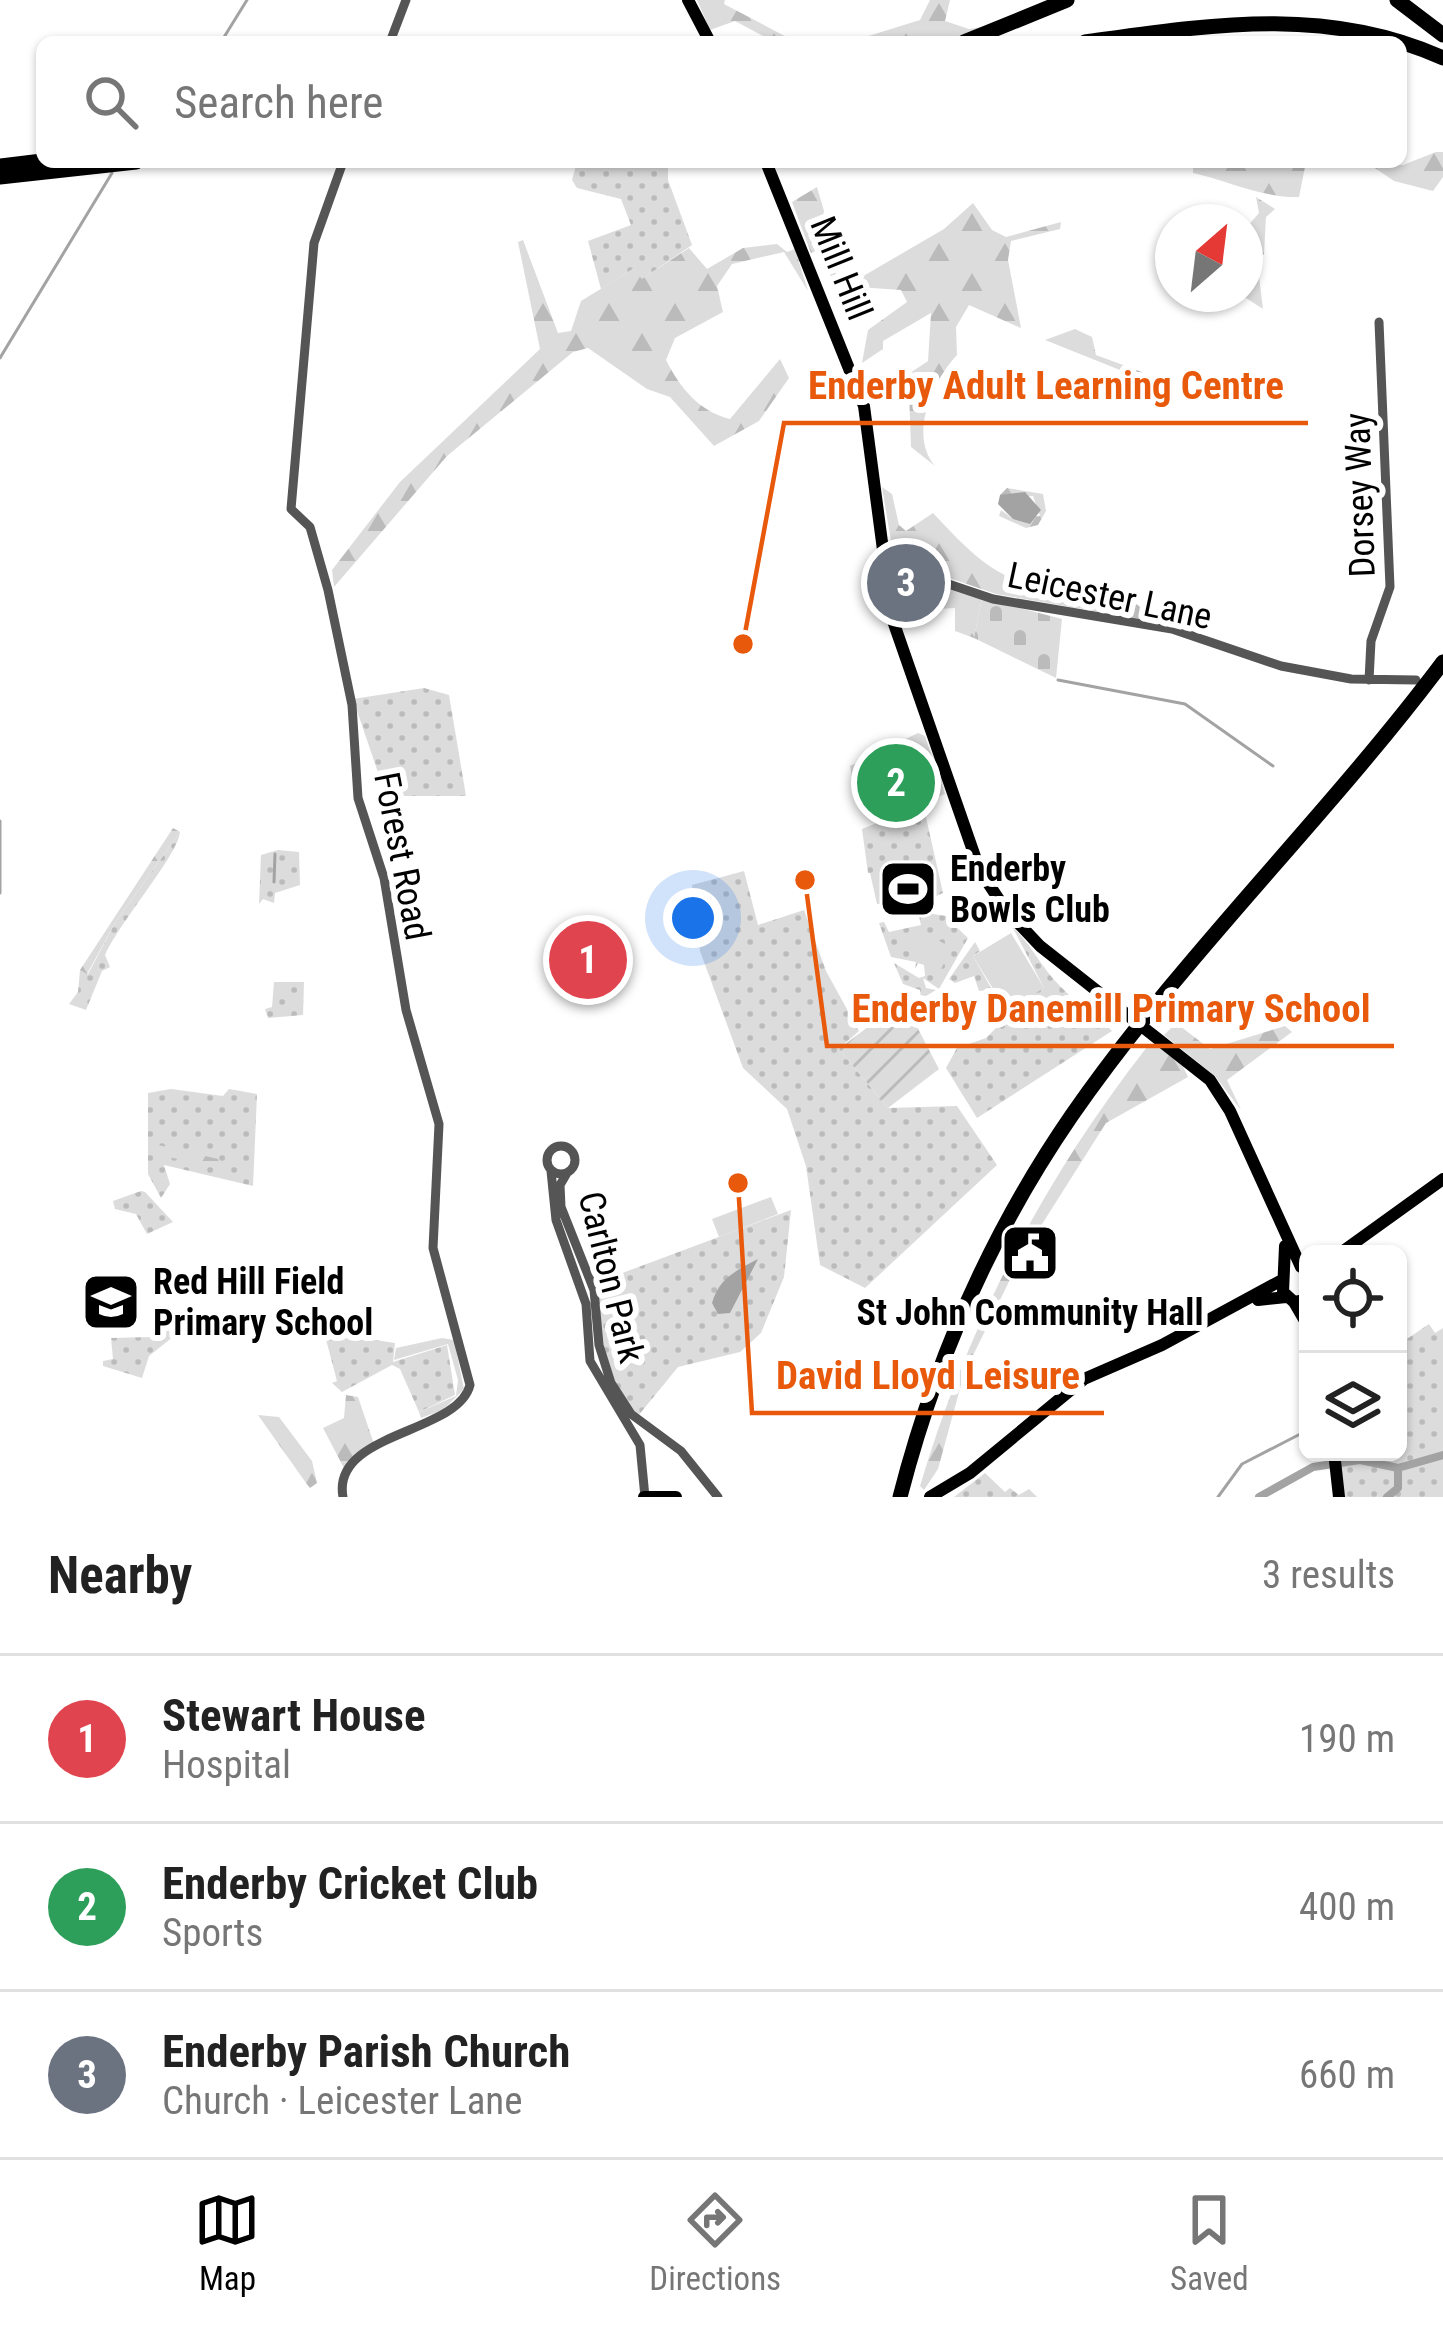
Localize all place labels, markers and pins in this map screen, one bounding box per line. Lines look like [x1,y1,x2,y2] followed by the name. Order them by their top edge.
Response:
[784,348,1308,423] callout: Enderby Adult Learning Centre
[867,538,945,628] pin: 3
[857,738,935,828] pin: 2
[950,848,1110,931] place label: Enderby Bowls Club
[877,858,939,920] sports icon: Enderby Bowls Club
[549,915,627,1005] pin: 1
[827,971,1394,1046] callout: Enderby Danemill Primary School
[999,1222,1061,1284] public building icon: St John Community Hall
[153,1261,373,1344] place label: Red Hill Field Primary School
[80,1271,142,1333] school or university icon: Red Hill Field Primary School
[857,1292,1203,1334] place label: St John Community Hall
[752,1338,1104,1413] callout: David Lloyd Leisure

